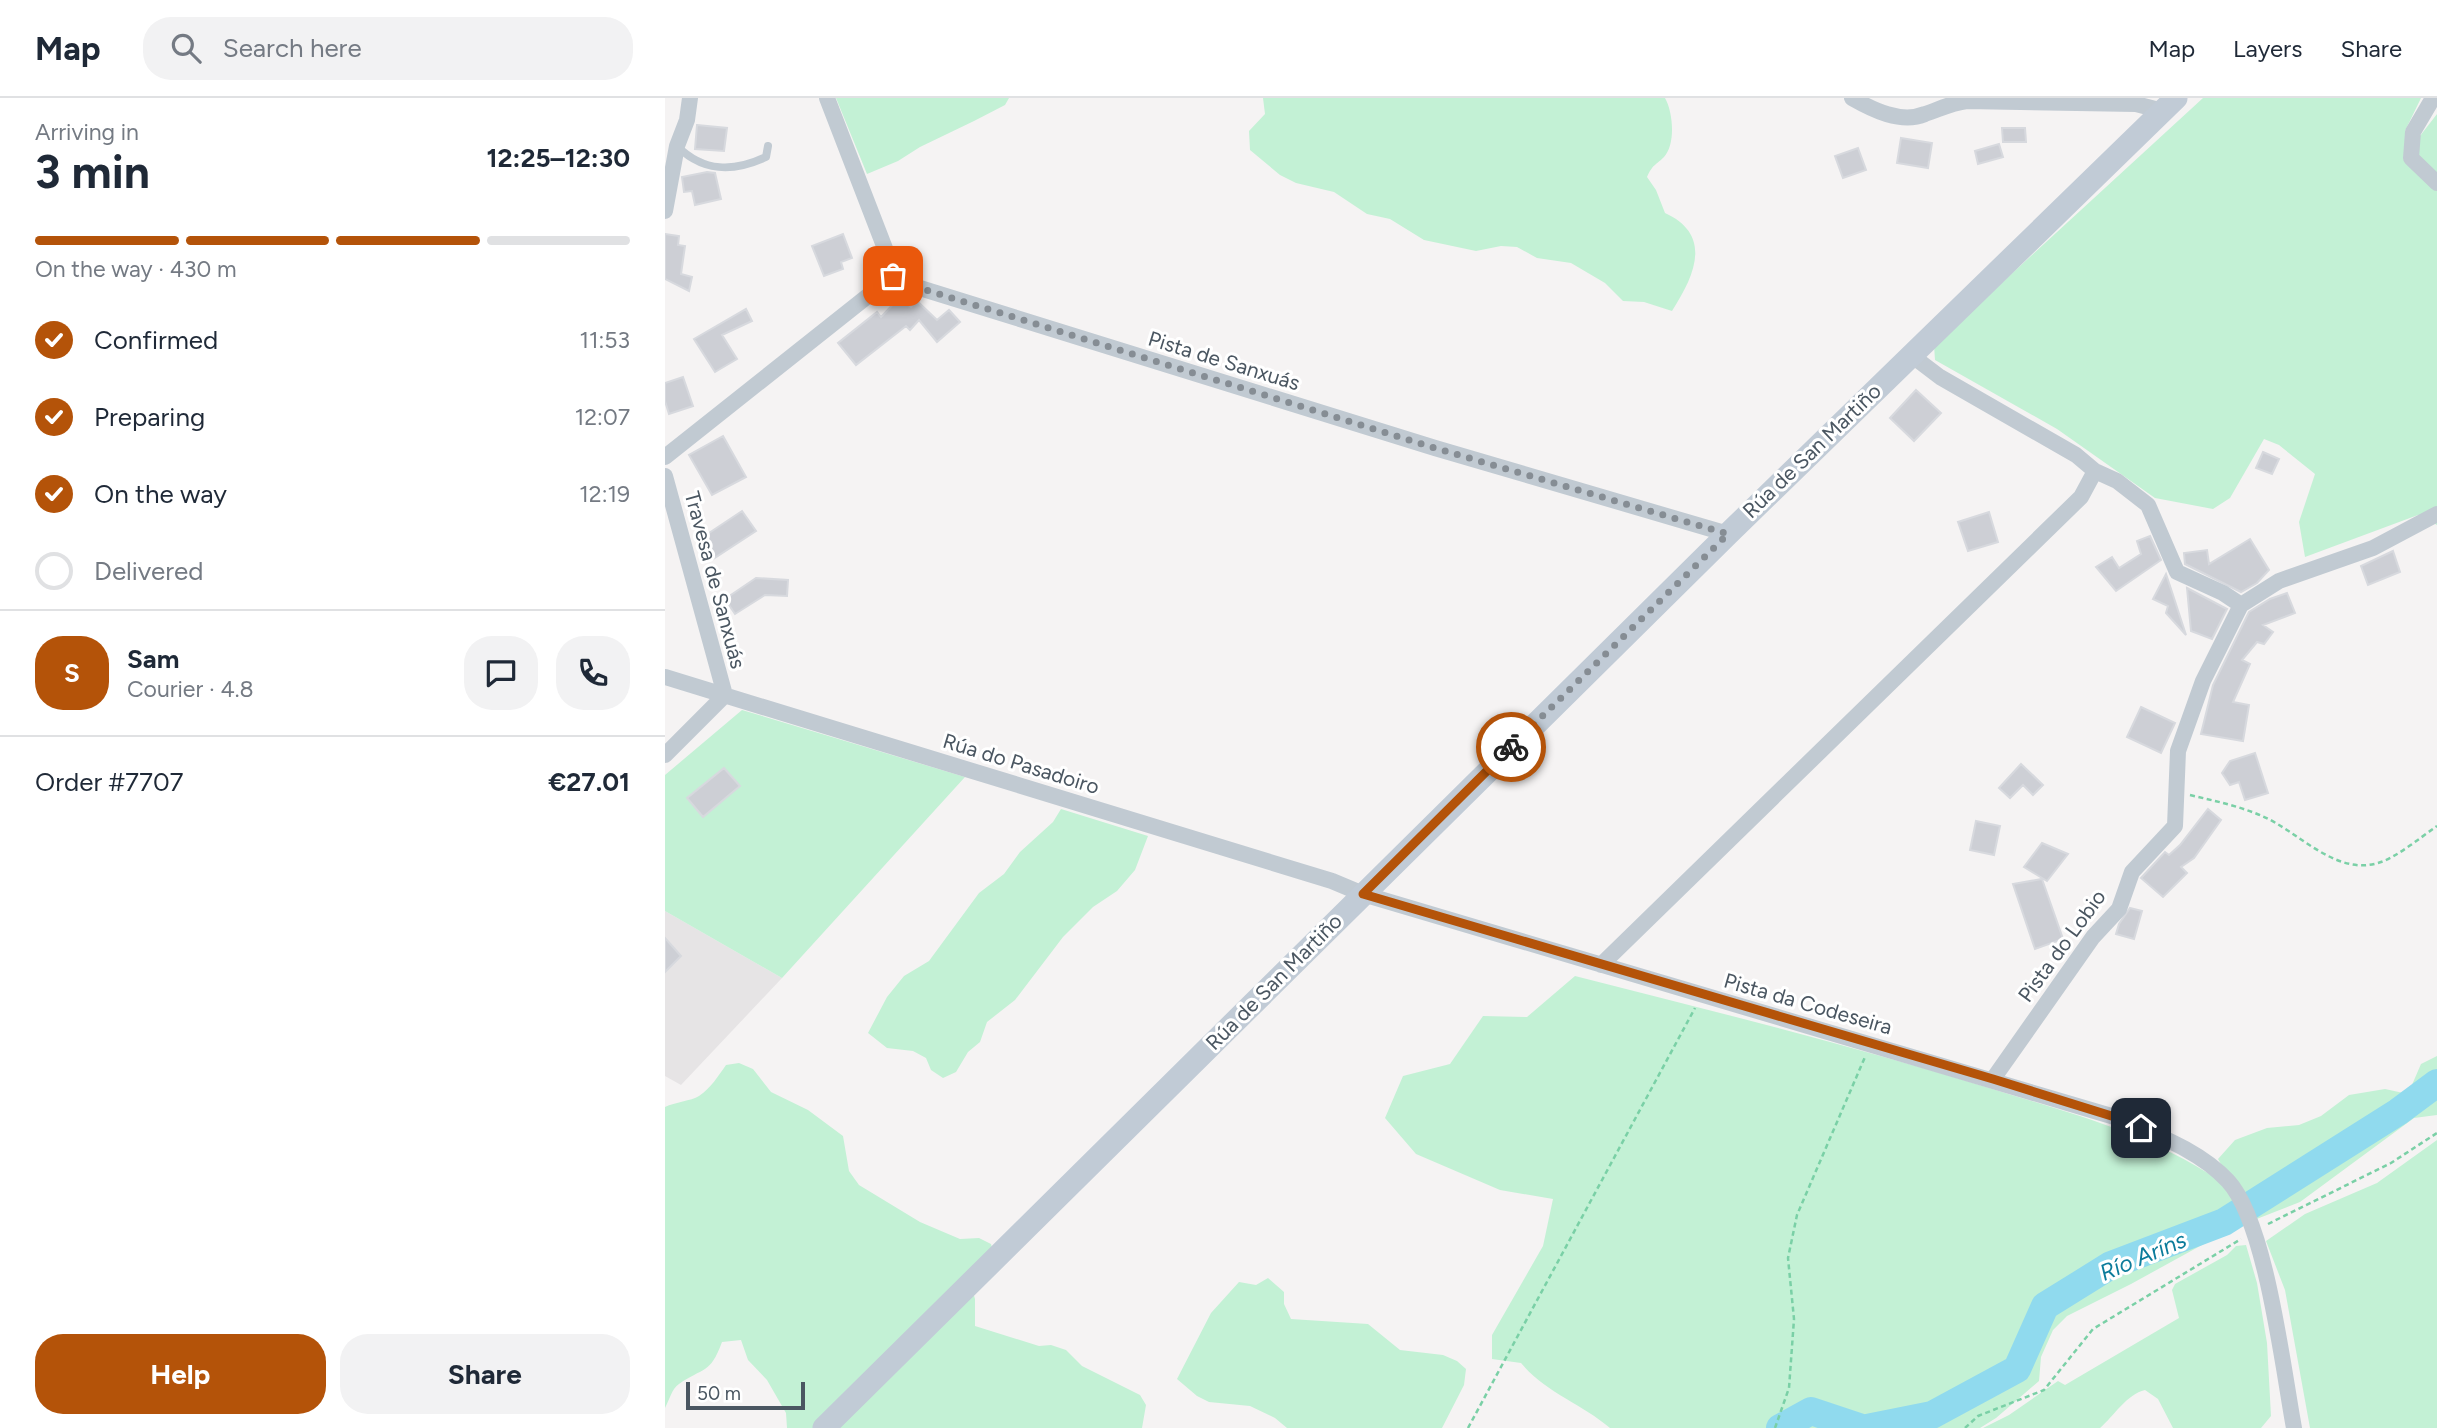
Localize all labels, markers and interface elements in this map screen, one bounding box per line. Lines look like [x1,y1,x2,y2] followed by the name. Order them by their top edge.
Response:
[143,17,633,80] search box
[35,29,101,68] text: Map
[167,29,205,67] icon: search
[223,32,362,64] text: Search here
[2148,34,2195,63] text: Map
[2233,34,2302,63] text: Layers
[2340,34,2402,63] text: Share
[35,118,139,146] text: Arriving in
[487,142,630,174] text: 12:25–12:30
[35,144,150,200] text: 3 min
[863,246,923,306] pin
[35,255,237,283] text: On the way · 430 m
[874,257,912,295] icon: bag
[35,321,73,359] icon: check
[94,324,218,356] text: Confirmed
[579,326,630,354] text: 11:53
[1145,326,1303,395] street label: Pista de Sanxuás
[1737,378,1886,523] street label: Rúa de San Martiño
[35,398,73,436] icon: check
[94,401,205,433] text: Preparing
[575,403,630,431] text: 12:07
[35,475,73,513] icon: check
[94,478,227,510] text: On the way
[579,480,630,508] text: 12:19
[680,488,751,671] street label: Travesa de Sanxuás
[94,555,203,587] text: Delivered
[464,636,538,710] button: chat
[556,636,630,710] button: phone
[127,643,179,675] text: Sam
[64,657,80,689] text: S
[127,675,254,703] text: Courier · 4.8
[1476,712,1546,782] courier
[940,728,1102,799] street label: Rúa do Pasadoiro
[1492,728,1530,766] icon: bike
[35,766,184,798] text: Order #7707
[548,766,630,798] text: €27.01
[2012,885,2111,1007] street label: Pista do Lobio
[1200,908,1347,1055] street label: Rúa de San Martiño
[1721,968,1895,1039] street label: Pista da Codeseira
[2111,1098,2171,1158] pin
[2122,1109,2160,1147] icon: home
[2096,1225,2191,1287] water label: Río Aríns
[35,1334,326,1414] button: Help
[340,1334,630,1414] button: Share
[686,1379,805,1411] scale bar
[697,1382,741,1405] text: 50 m

